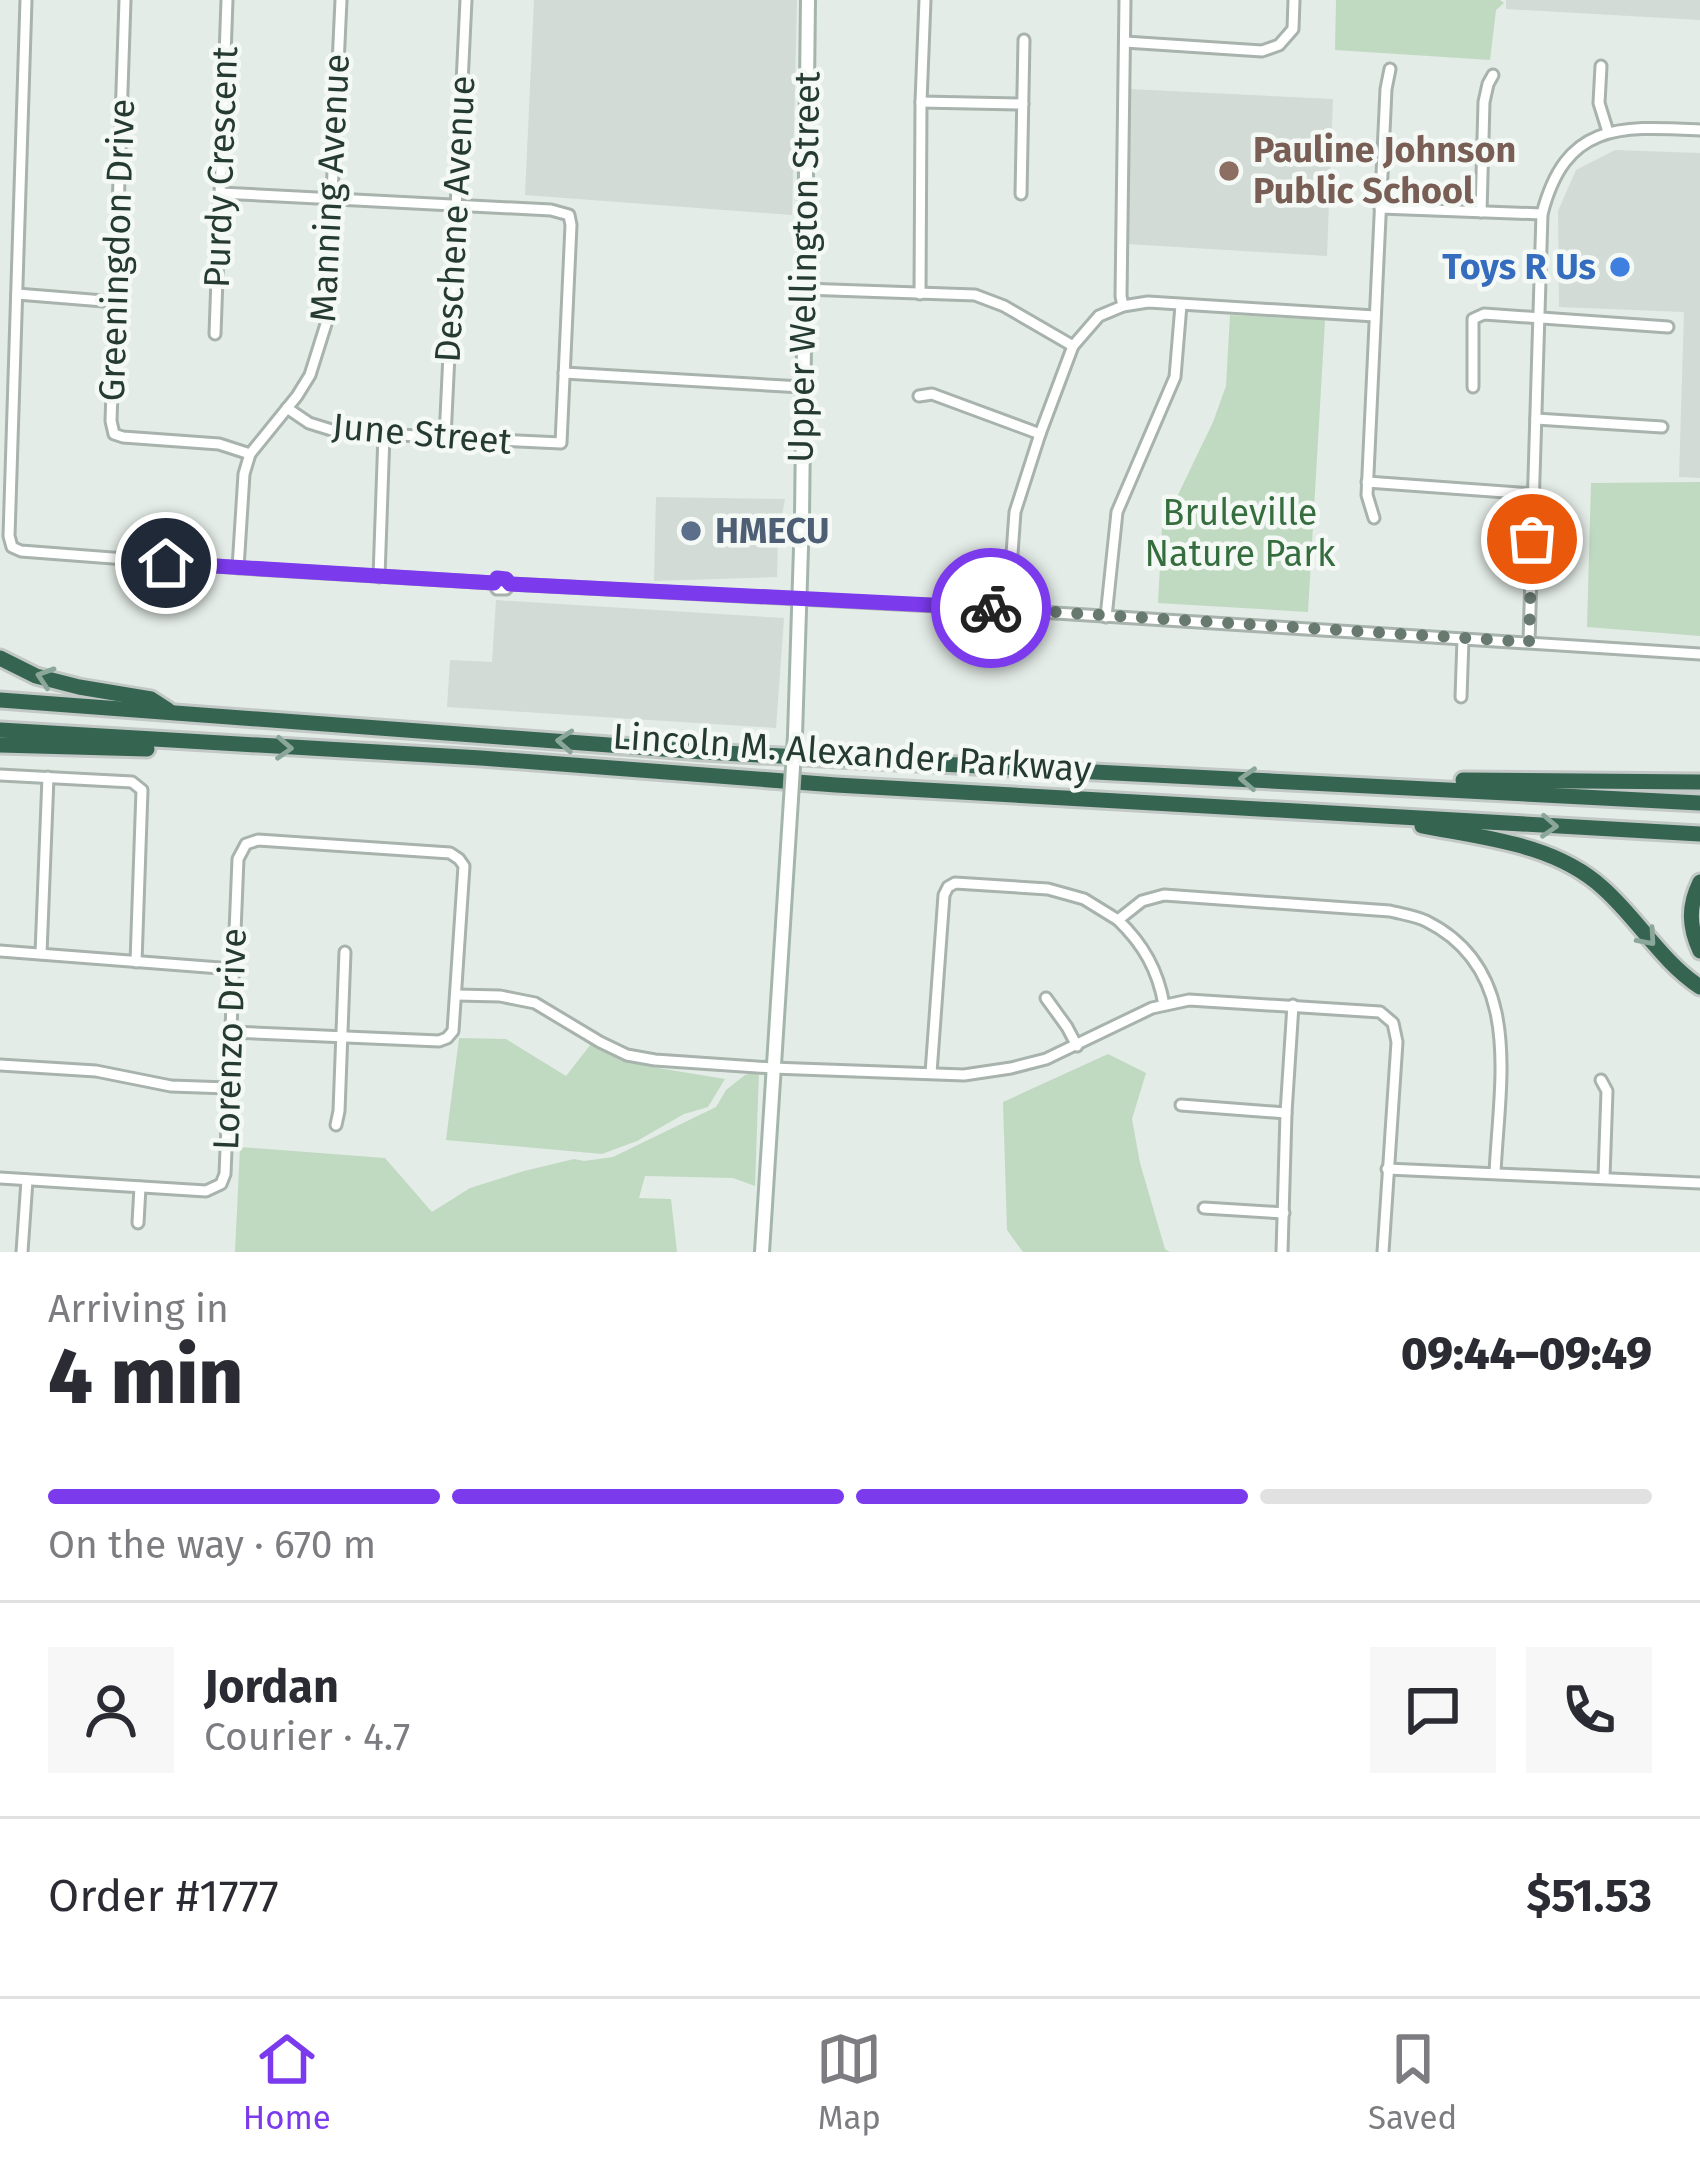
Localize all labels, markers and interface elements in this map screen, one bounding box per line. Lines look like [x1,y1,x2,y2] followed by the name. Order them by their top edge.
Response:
[195,46,247,288] street label: Purdy Crescent
[301,53,359,323] street label: Manning Avenue
[779,71,829,463] street label: Upper Wellington Street
[426,74,484,364] street label: Deschene Avenue
[90,98,144,402] street label: Greeningdon Drive
[1253,128,1516,213] place label: Pauline Johnson Public School
[1216,158,1242,184] marker: Pauline Johnson Public School
[1442,245,1596,289] place label: Toys R Us
[1607,254,1633,280] marker: Toys R Us
[330,404,514,464] street label: June Street
[1481,488,1583,590] pin
[1145,491,1336,576] park label: Bruleville Nature Park
[1499,506,1565,572] icon: bag
[715,509,829,553] place label: HMECU
[115,512,217,614] pin
[678,518,704,544] marker: HMECU
[133,530,199,596] icon: home
[931,548,1051,668] courier
[958,575,1024,641] icon: bike
[35,666,56,691] one-way arrow
[611,714,1093,792] street label: Lincoln M. Alexander Parkway
[555,729,574,755] one-way arrow
[275,735,294,761] one-way arrow
[1238,766,1257,792] one-way arrow
[1540,813,1559,839] one-way arrow
[1634,924,1655,946] one-way arrow
[204,927,256,1151] street label: Lorenzo Drive
[48,1286,229,1332] text: Arriving in
[1401,1327,1652,1381] text: 09:44–09:49
[48,1330,243,1424] text: 4 min
[48,1522,376,1568] text: On the way · 670 m
[48,1647,174,1773] button: person
[1370,1647,1496,1773] button: chat
[1526,1647,1652,1773] button: phone
[204,1660,339,1714] text: Jordan
[204,1714,410,1760] text: Courier · 4.7
[48,1869,279,1923] text: Order #1777
[1526,1869,1652,1923] text: $51.53
[243,2026,331,2138] tab: Home
[816,2026,882,2138] tab: Map
[1368,2026,1457,2138] tab: Saved

